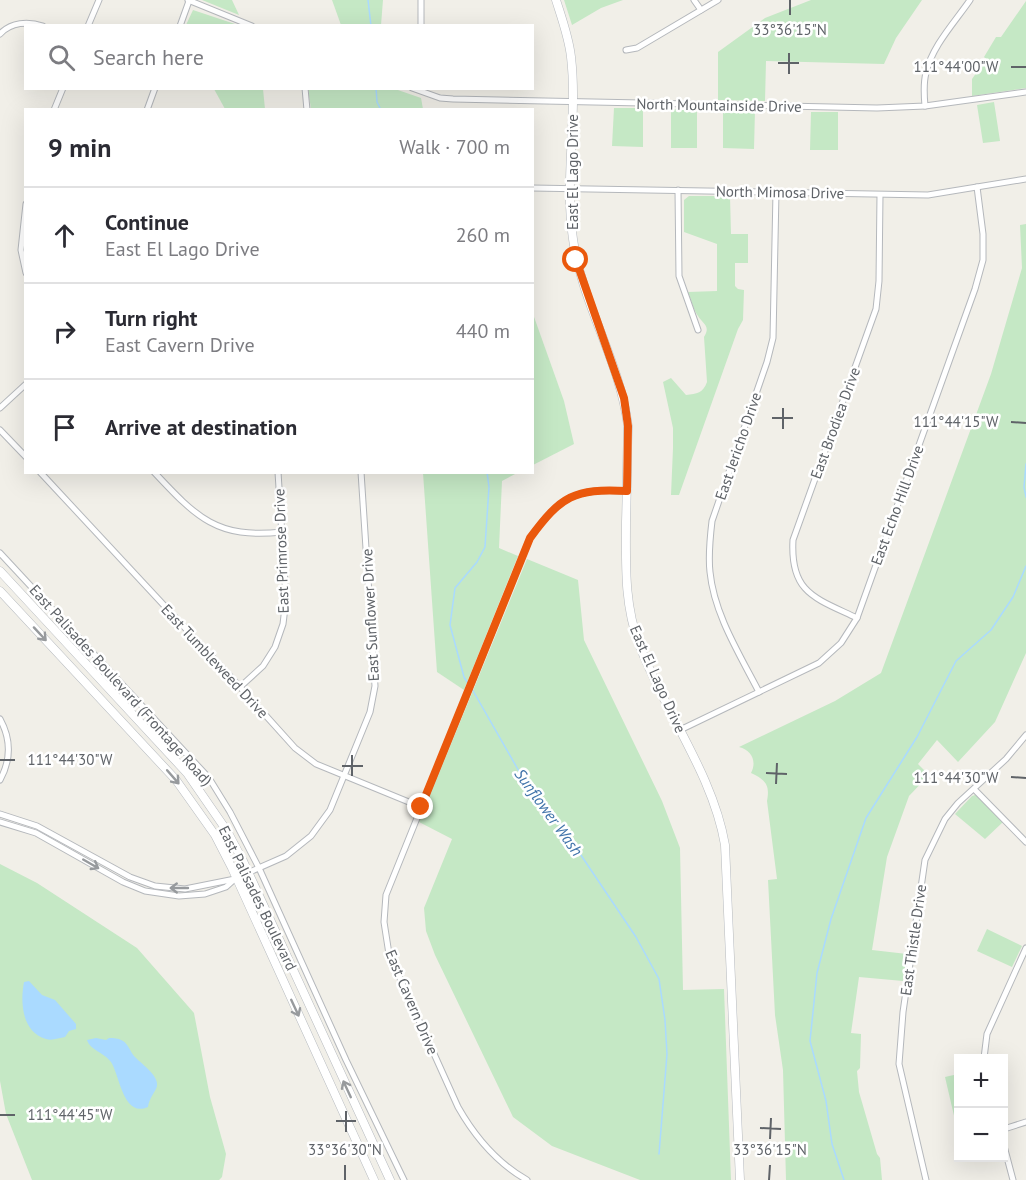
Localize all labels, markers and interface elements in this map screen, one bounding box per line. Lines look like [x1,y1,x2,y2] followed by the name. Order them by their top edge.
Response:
[753,20,827,39] text: 33°36'15"N
[24,24,534,90] search box
[45,41,78,74] icon: search
[93,43,204,71] text: Search here
[914,57,999,76] text: 111°44'00"W
[636,94,802,116] street label: North Mountainside Drive
[563,114,582,230] street label: East El Lago Drive
[48,131,111,164] text: 9 min
[399,134,510,160] text: Walk · 700 m
[716,181,844,203] street label: North Mimosa Drive
[105,208,189,236] text: Continue
[48,219,81,252] icon: ahead
[456,222,510,248] text: 260 m
[105,236,260,262] text: East El Lago Drive
[562,246,588,272] route start
[105,304,197,332] text: Turn right
[48,315,81,348] icon: right
[456,318,510,344] text: 440 m
[105,332,255,358] text: East Cavern Drive
[806,365,864,481] street label: East Brodiea Drive
[711,390,765,502] street label: East Jericho Drive
[48,411,81,444] icon: arrive
[914,412,999,431] text: 111°44'15"W
[105,413,297,441] text: Arrive at destination
[866,442,928,568] street label: East Echo Hill Drive
[269,488,293,614] street label: East Primrose Drive
[357,548,383,682] street label: East Sunflower Drive
[26,580,216,790] street label: East Palisades Boulevard (Frontage Road)
[157,600,273,722] street label: East Tumbleweed Drive
[626,622,690,736] street label: East El Lago Drive
[33,627,47,642] one-way arrow
[28,750,113,769] text: 111°44'30"W
[510,764,588,860] water label: Sunflower Wash
[914,768,999,787] text: 111°44'30"W
[166,769,179,785] one-way arrow
[407,793,433,819] route end
[215,822,301,974] street label: East Palisades Boulevard
[82,858,99,870] one-way arrow
[169,882,189,894] one-way arrow
[896,883,930,997] street label: East Thistle Drive
[381,947,443,1057] street label: East Cavern Drive
[291,999,302,1017] one-way arrow
[954,1054,1008,1162] map controls
[954,1054,1008,1108] button: +
[340,1081,352,1099] one-way arrow
[28,1105,113,1124] text: 111°44'45"W
[954,1108,1008,1162] button: −
[308,1140,382,1159] text: 33°36'30"N
[733,1140,807,1159] text: 33°36'15"N

